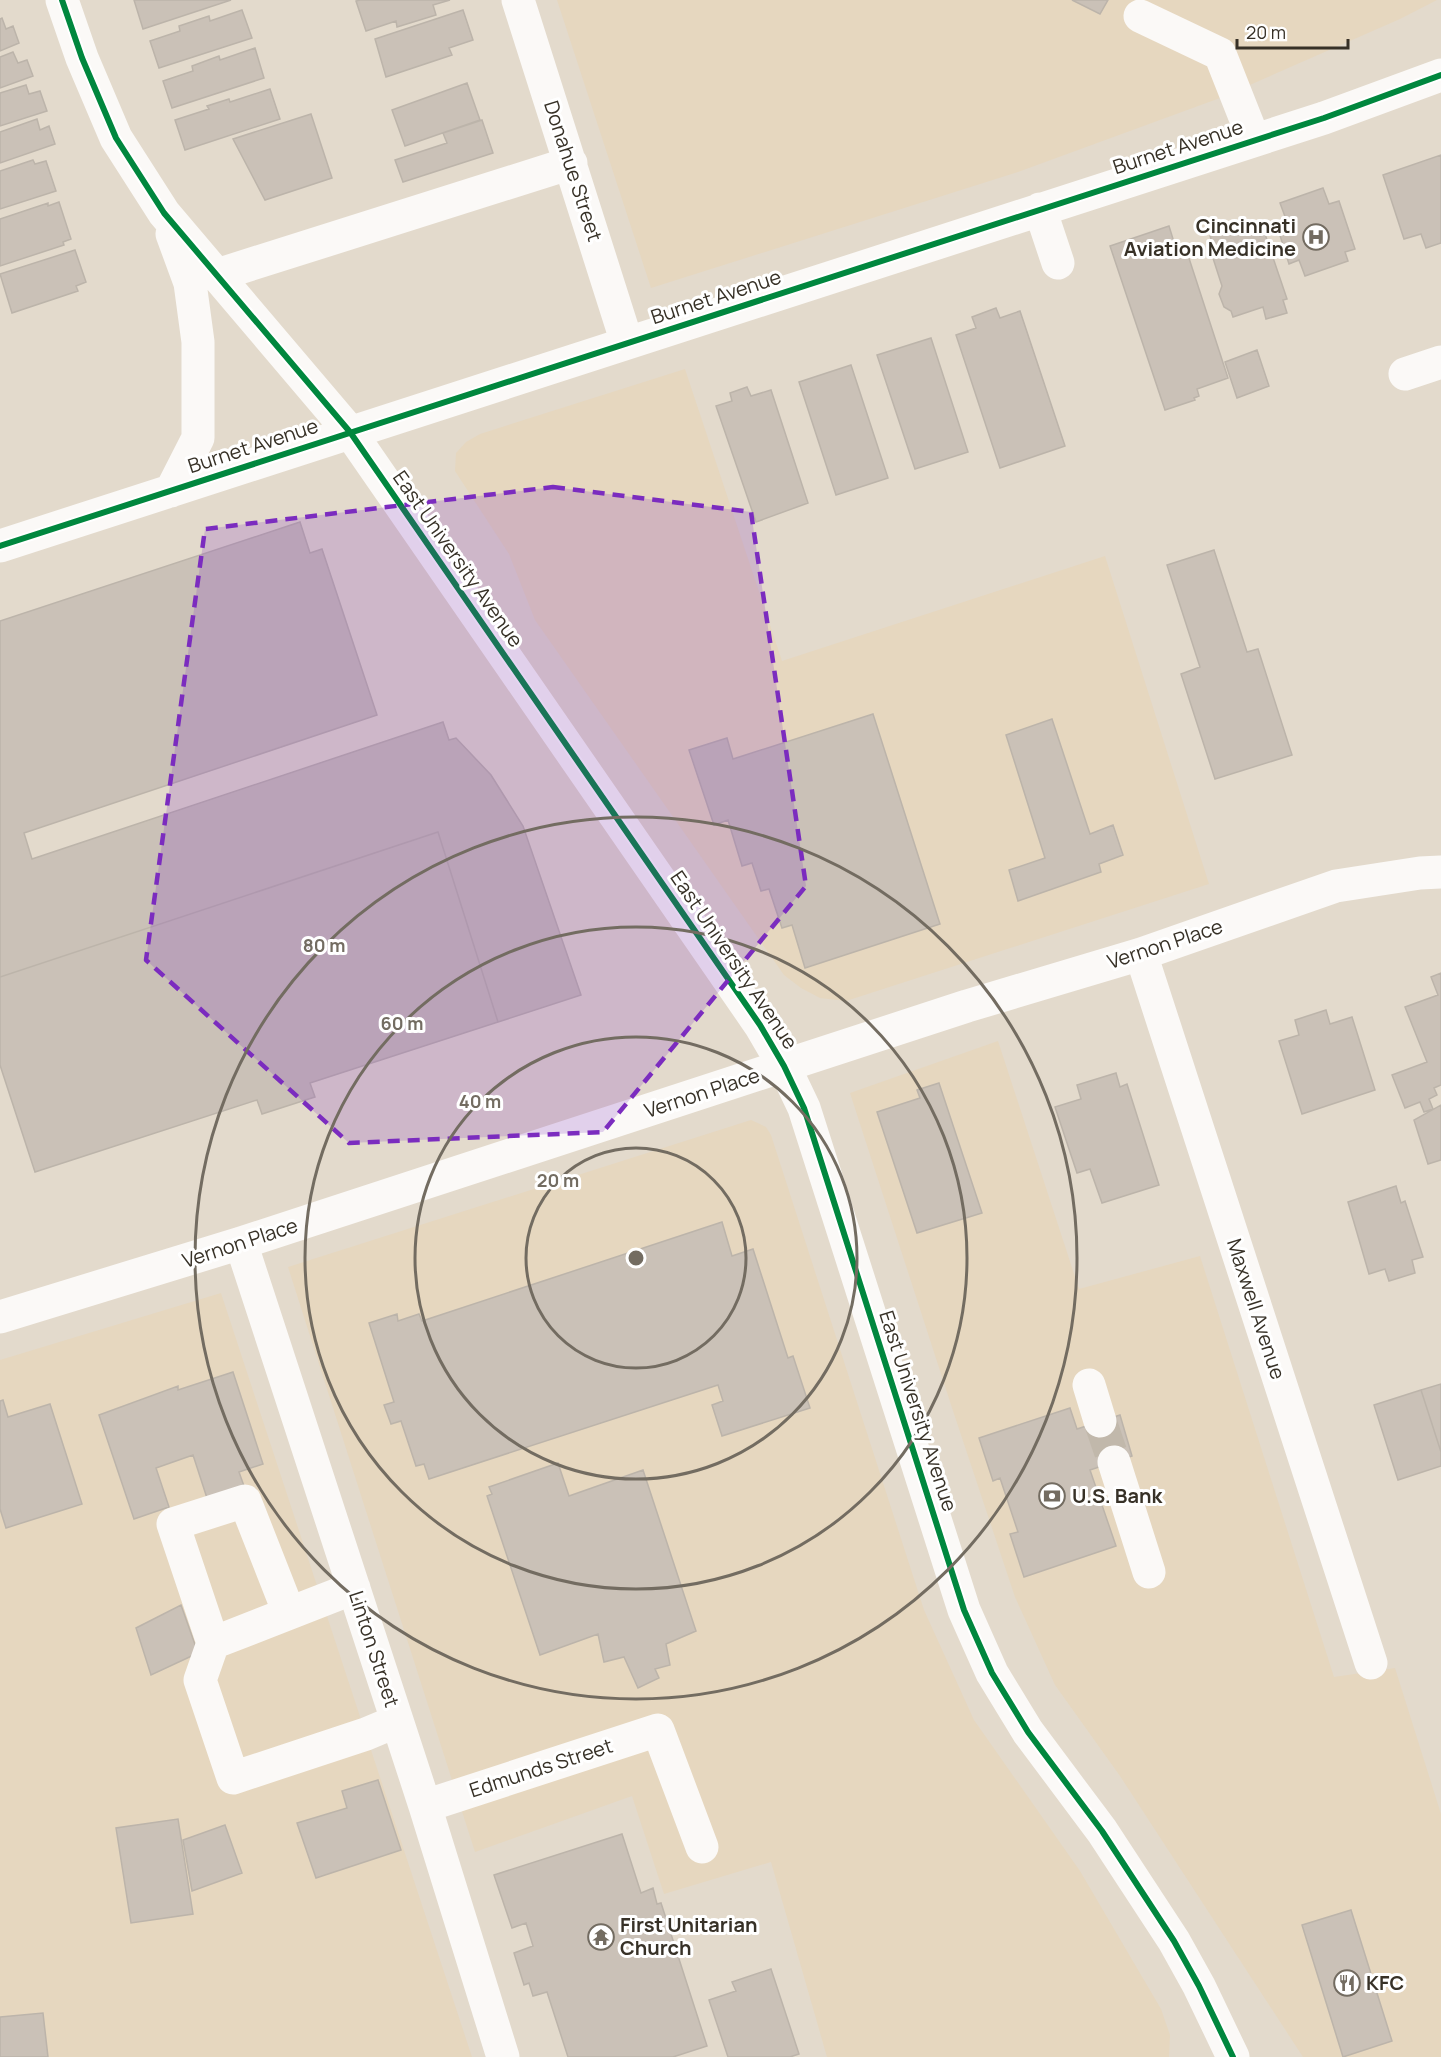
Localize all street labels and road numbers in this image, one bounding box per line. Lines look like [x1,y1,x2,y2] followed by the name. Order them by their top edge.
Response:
[538,97,609,245] street label: Donahue Street
[1109,113,1246,180] street label: Burnet Avenue
[647,263,784,330] street label: Burnet Avenue
[184,412,321,479] street label: Burnet Avenue
[387,465,530,652] street label: East University Avenue
[665,865,804,1054] street label: East University Avenue
[1104,912,1226,975] street label: Vernon Place
[641,1061,763,1124] street label: Vernon Place
[179,1211,301,1274] street label: Vernon Place
[1221,1235,1292,1383] street label: Maxwell Avenue
[873,1307,964,1515] street label: East University Avenue
[343,1587,406,1710] street label: Linton Street
[466,1732,616,1803] street label: Edmunds Street

